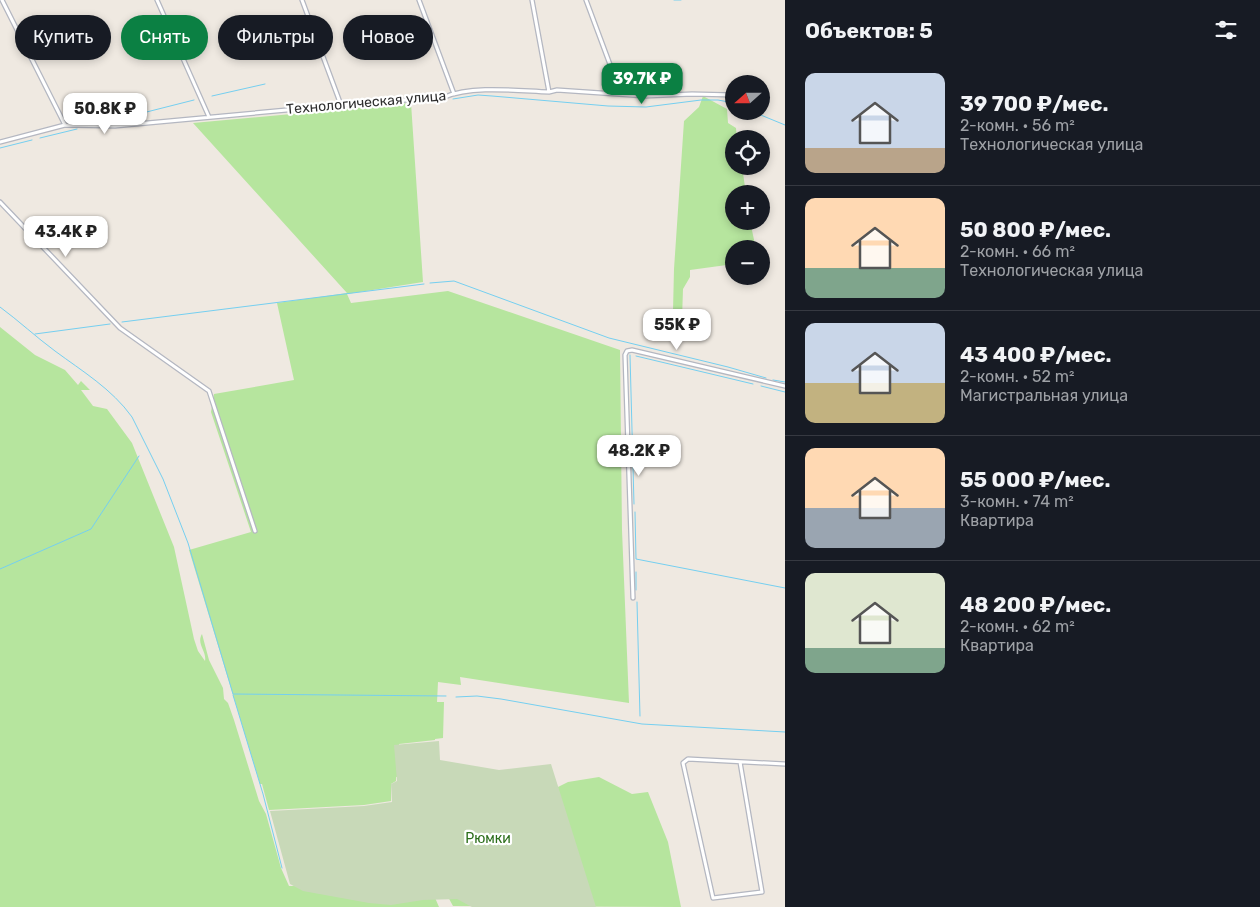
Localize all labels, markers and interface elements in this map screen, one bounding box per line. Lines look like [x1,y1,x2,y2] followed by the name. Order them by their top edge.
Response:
[15,15,111,60] chip: Купить
[121,15,208,60] chip: Снять
[218,15,333,60] chip: Фильтры
[343,15,433,60] chip: Новое
[1212,16,1240,44] icon: filters
[805,18,933,43] text: Объектов: 5
[596,62,688,105] pin: 39.7K ₽
[613,69,671,88] text: 39.7K ₽
[725,75,770,120] north arrow
[725,75,770,285] map controls
[285,87,447,118] street label: Технологическая улица
[960,91,1108,116] text: 39 700 ₽/мес.
[59,92,151,135] pin: 50.8K ₽
[845,93,905,153] icon: home
[74,99,136,118] text: 50.8K ₽
[960,116,1075,135] text: 2-комн. · 56 m²
[725,130,770,175] button: locate
[960,135,1143,154] text: Технологическая улица
[725,185,770,230] button: +
[20,216,112,258] pin: 43.4K ₽
[960,217,1111,242] text: 50 800 ₽/мес.
[845,218,905,278] icon: home
[35,222,97,241] text: 43.4K ₽
[725,240,770,285] button: −
[960,242,1075,261] text: 2-комн. · 66 m²
[960,261,1143,280] text: Технологическая улица
[642,308,712,351] pin: 55K ₽
[654,315,700,334] text: 55K ₽
[960,342,1112,367] text: 43 400 ₽/мес.
[845,343,905,403] icon: home
[960,367,1074,386] text: 2-комн. · 52 m²
[960,386,1128,405] text: Магистральная улица
[593,434,685,477] pin: 48.2K ₽
[608,441,670,460] text: 48.2K ₽
[960,467,1110,492] text: 55 000 ₽/мес.
[845,468,905,528] icon: home
[960,492,1074,511] text: 3-комн. · 74 m²
[960,511,1034,530] text: Квартира
[960,592,1111,617] text: 48 200 ₽/мес.
[845,593,905,653] icon: home
[960,617,1075,636] text: 2-комн. · 62 m²
[960,636,1034,655] text: Квартира
[465,830,511,847] park label: Рюмки

